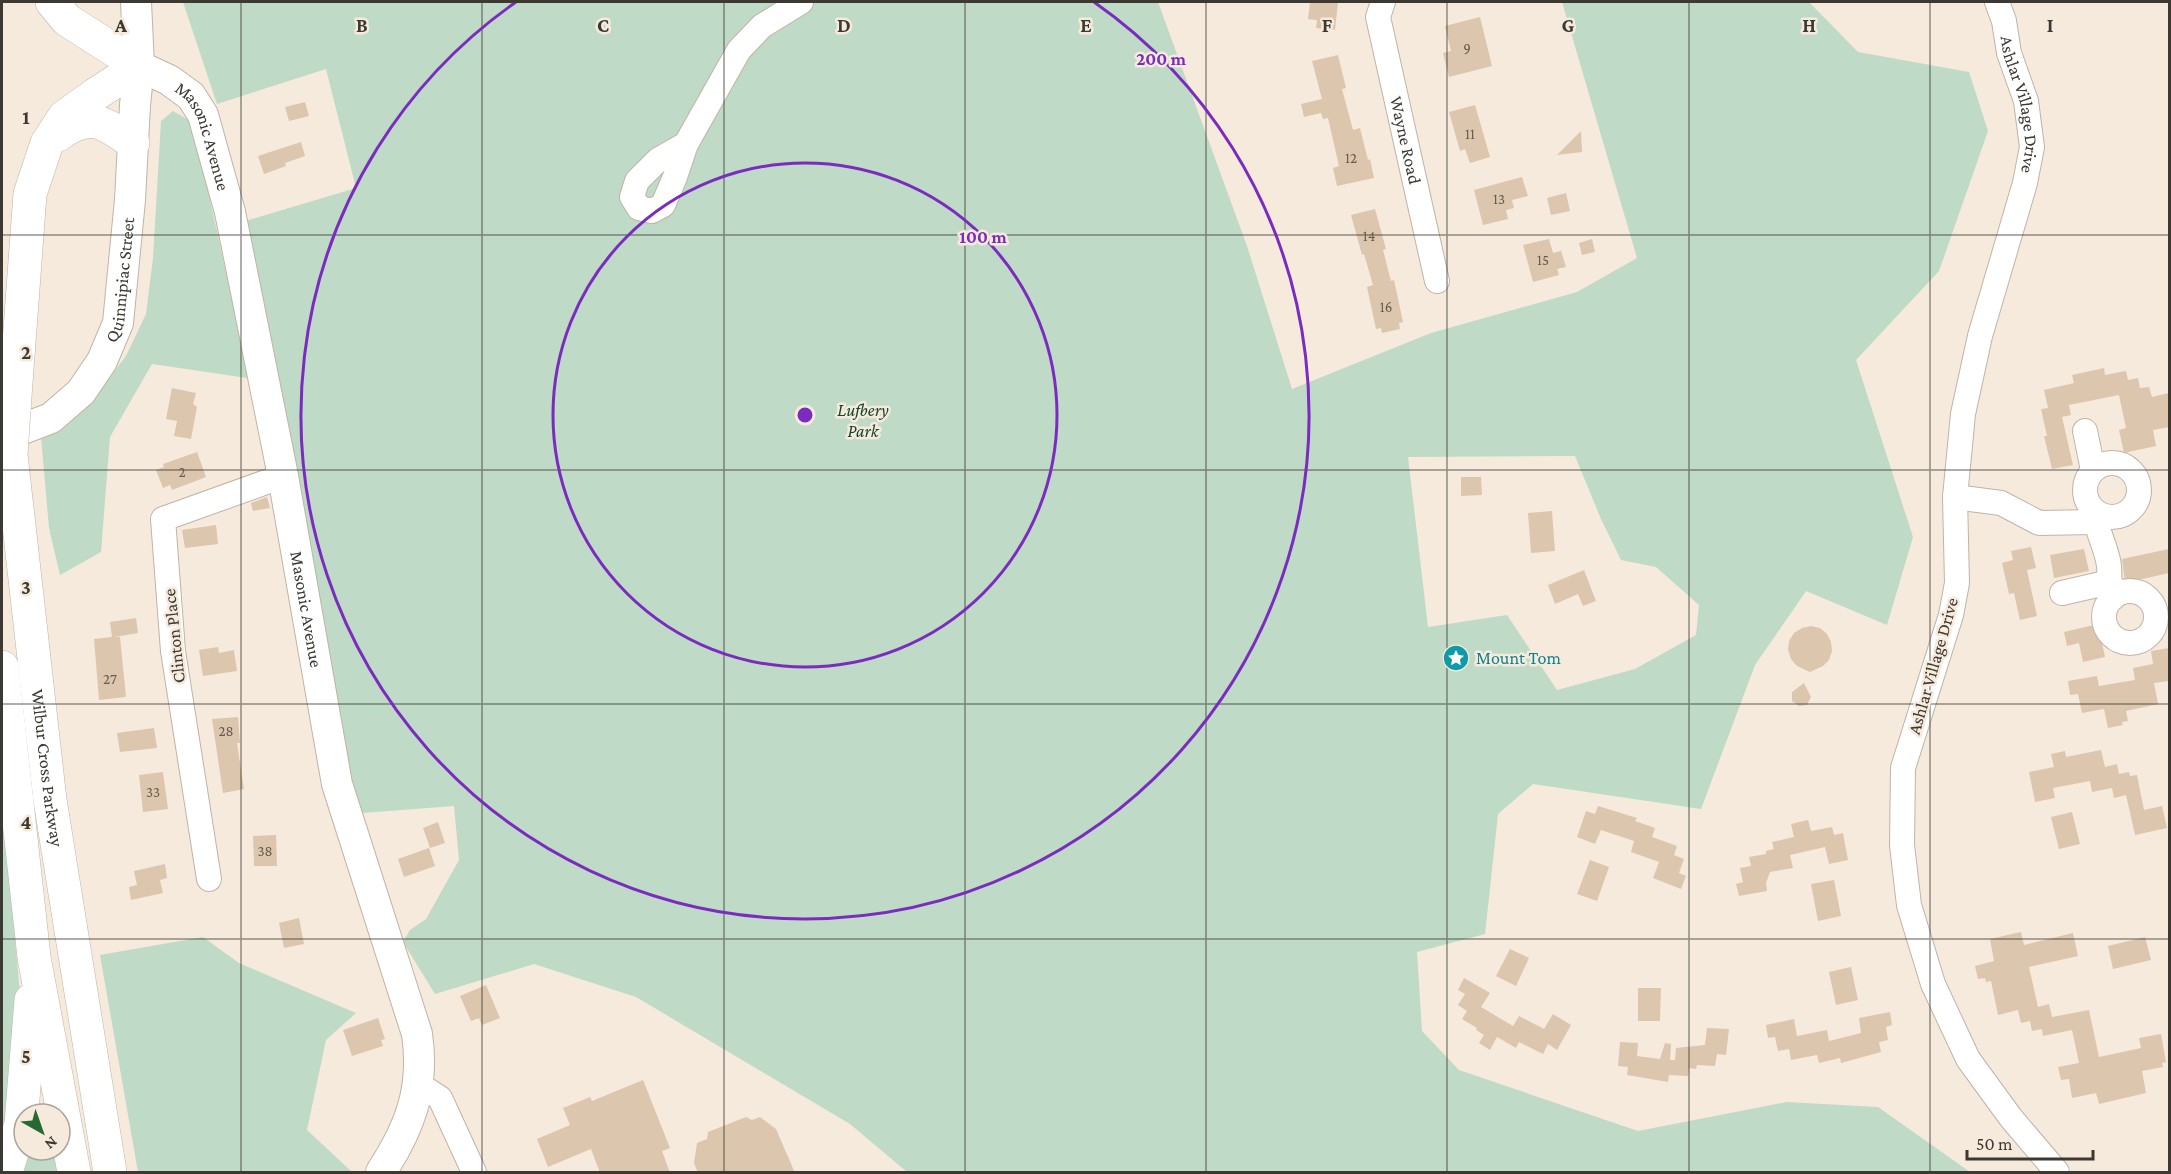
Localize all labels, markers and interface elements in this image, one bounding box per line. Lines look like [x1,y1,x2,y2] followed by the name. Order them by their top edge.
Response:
[114,14,128,36] text: A
[356,14,368,36] text: B
[597,14,609,36] text: C
[837,14,851,36] text: D
[1080,14,1092,36] text: E
[1322,14,1333,36] text: F
[1562,14,1575,36] text: G
[1802,14,1816,36] text: H
[2047,14,2054,36] text: I
[1996,34,2042,175] street label: Ashlar Village Drive
[1463,40,1471,56] house number: 9
[1136,49,1187,69] text: 200 m
[171,78,234,193] street label: Masonic Avenue
[1386,94,1425,187] street label: Wayne Road
[22,106,30,128] text: 1
[1465,126,1475,142] house number: 11
[1345,150,1357,166] house number: 12
[1493,191,1505,207] house number: 13
[101,215,138,345] street label: Quinnipiac Street
[959,227,1007,247] text: 100 m
[1363,228,1375,244] house number: 14
[1537,252,1549,268] house number: 15
[1380,299,1392,315] house number: 16
[21,341,31,363] text: 2
[837,400,889,441] park label: Lufbery Park
[795,405,815,425] centre of rings
[178,464,186,480] house number: 2
[286,550,326,669] street label: Masonic Avenue
[21,576,31,598] text: 3
[159,588,189,684] street label: Clinton Place
[1904,595,1962,737] street label: Ashlar Village Drive
[1441,643,1471,673] place icon: Mount Tom
[1476,648,1561,668] place label: Mount Tom
[103,671,117,687] house number: 27
[28,688,68,849] street label: Wilbur Cross Parkway
[218,723,234,739] house number: 28
[146,784,160,800] house number: 33
[21,811,32,833] text: 4
[257,843,273,859] house number: 38
[21,1045,31,1067] text: 5
[12,1102,72,1162] north arrow
[1967,1123,2093,1161] scale bar
[42,1133,61,1153] text: N
[1976,1134,2013,1154] text: 50 m

